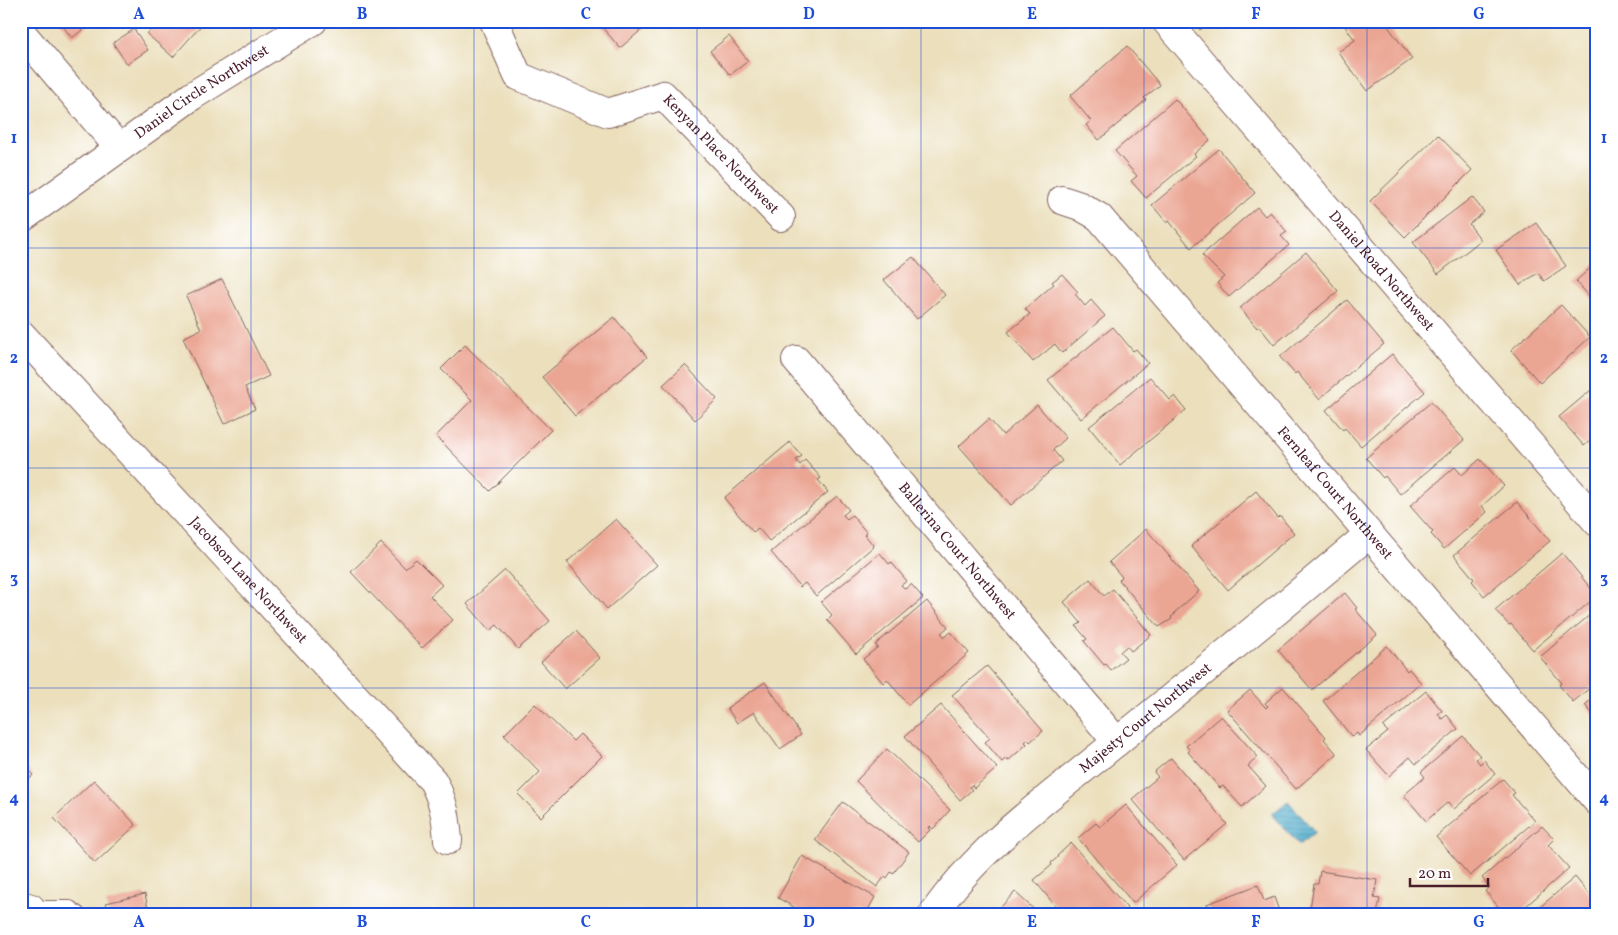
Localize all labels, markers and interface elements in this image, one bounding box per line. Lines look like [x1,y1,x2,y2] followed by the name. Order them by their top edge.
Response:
[133,4,145,26] text: A
[357,4,368,26] text: B
[581,4,591,26] text: C
[803,4,815,26] text: D
[1027,4,1037,26] text: E
[1251,4,1261,26] text: F
[1473,4,1485,26] text: G
[130,40,273,144] street label: Daniel Circle Northwest
[658,90,784,219] street label: Kenyan Place Northwest
[11,128,17,150] text: 1
[1601,128,1607,150] text: 1
[1323,206,1439,336] street label: Daniel Road Northwest
[10,348,18,370] text: 2
[1600,348,1608,370] text: 2
[1272,422,1397,564] street label: Fernleaf Court Northwest
[893,478,1021,625] street label: Ballerina Court Northwest
[184,512,312,648] street label: Jacobson Lane Northwest
[10,568,18,590] text: 3
[1600,568,1608,590] text: 3
[1075,658,1216,779] street label: Majesty Court Northwest
[9,788,19,810] text: 4
[1599,788,1609,810] text: 4
[1410,855,1488,887] scale bar
[1418,864,1451,885] text: 20 m
[133,912,145,934] text: A
[357,912,368,934] text: B
[581,912,591,934] text: C
[803,912,815,934] text: D
[1027,912,1037,934] text: E
[1251,912,1261,934] text: F
[1473,912,1485,934] text: G

